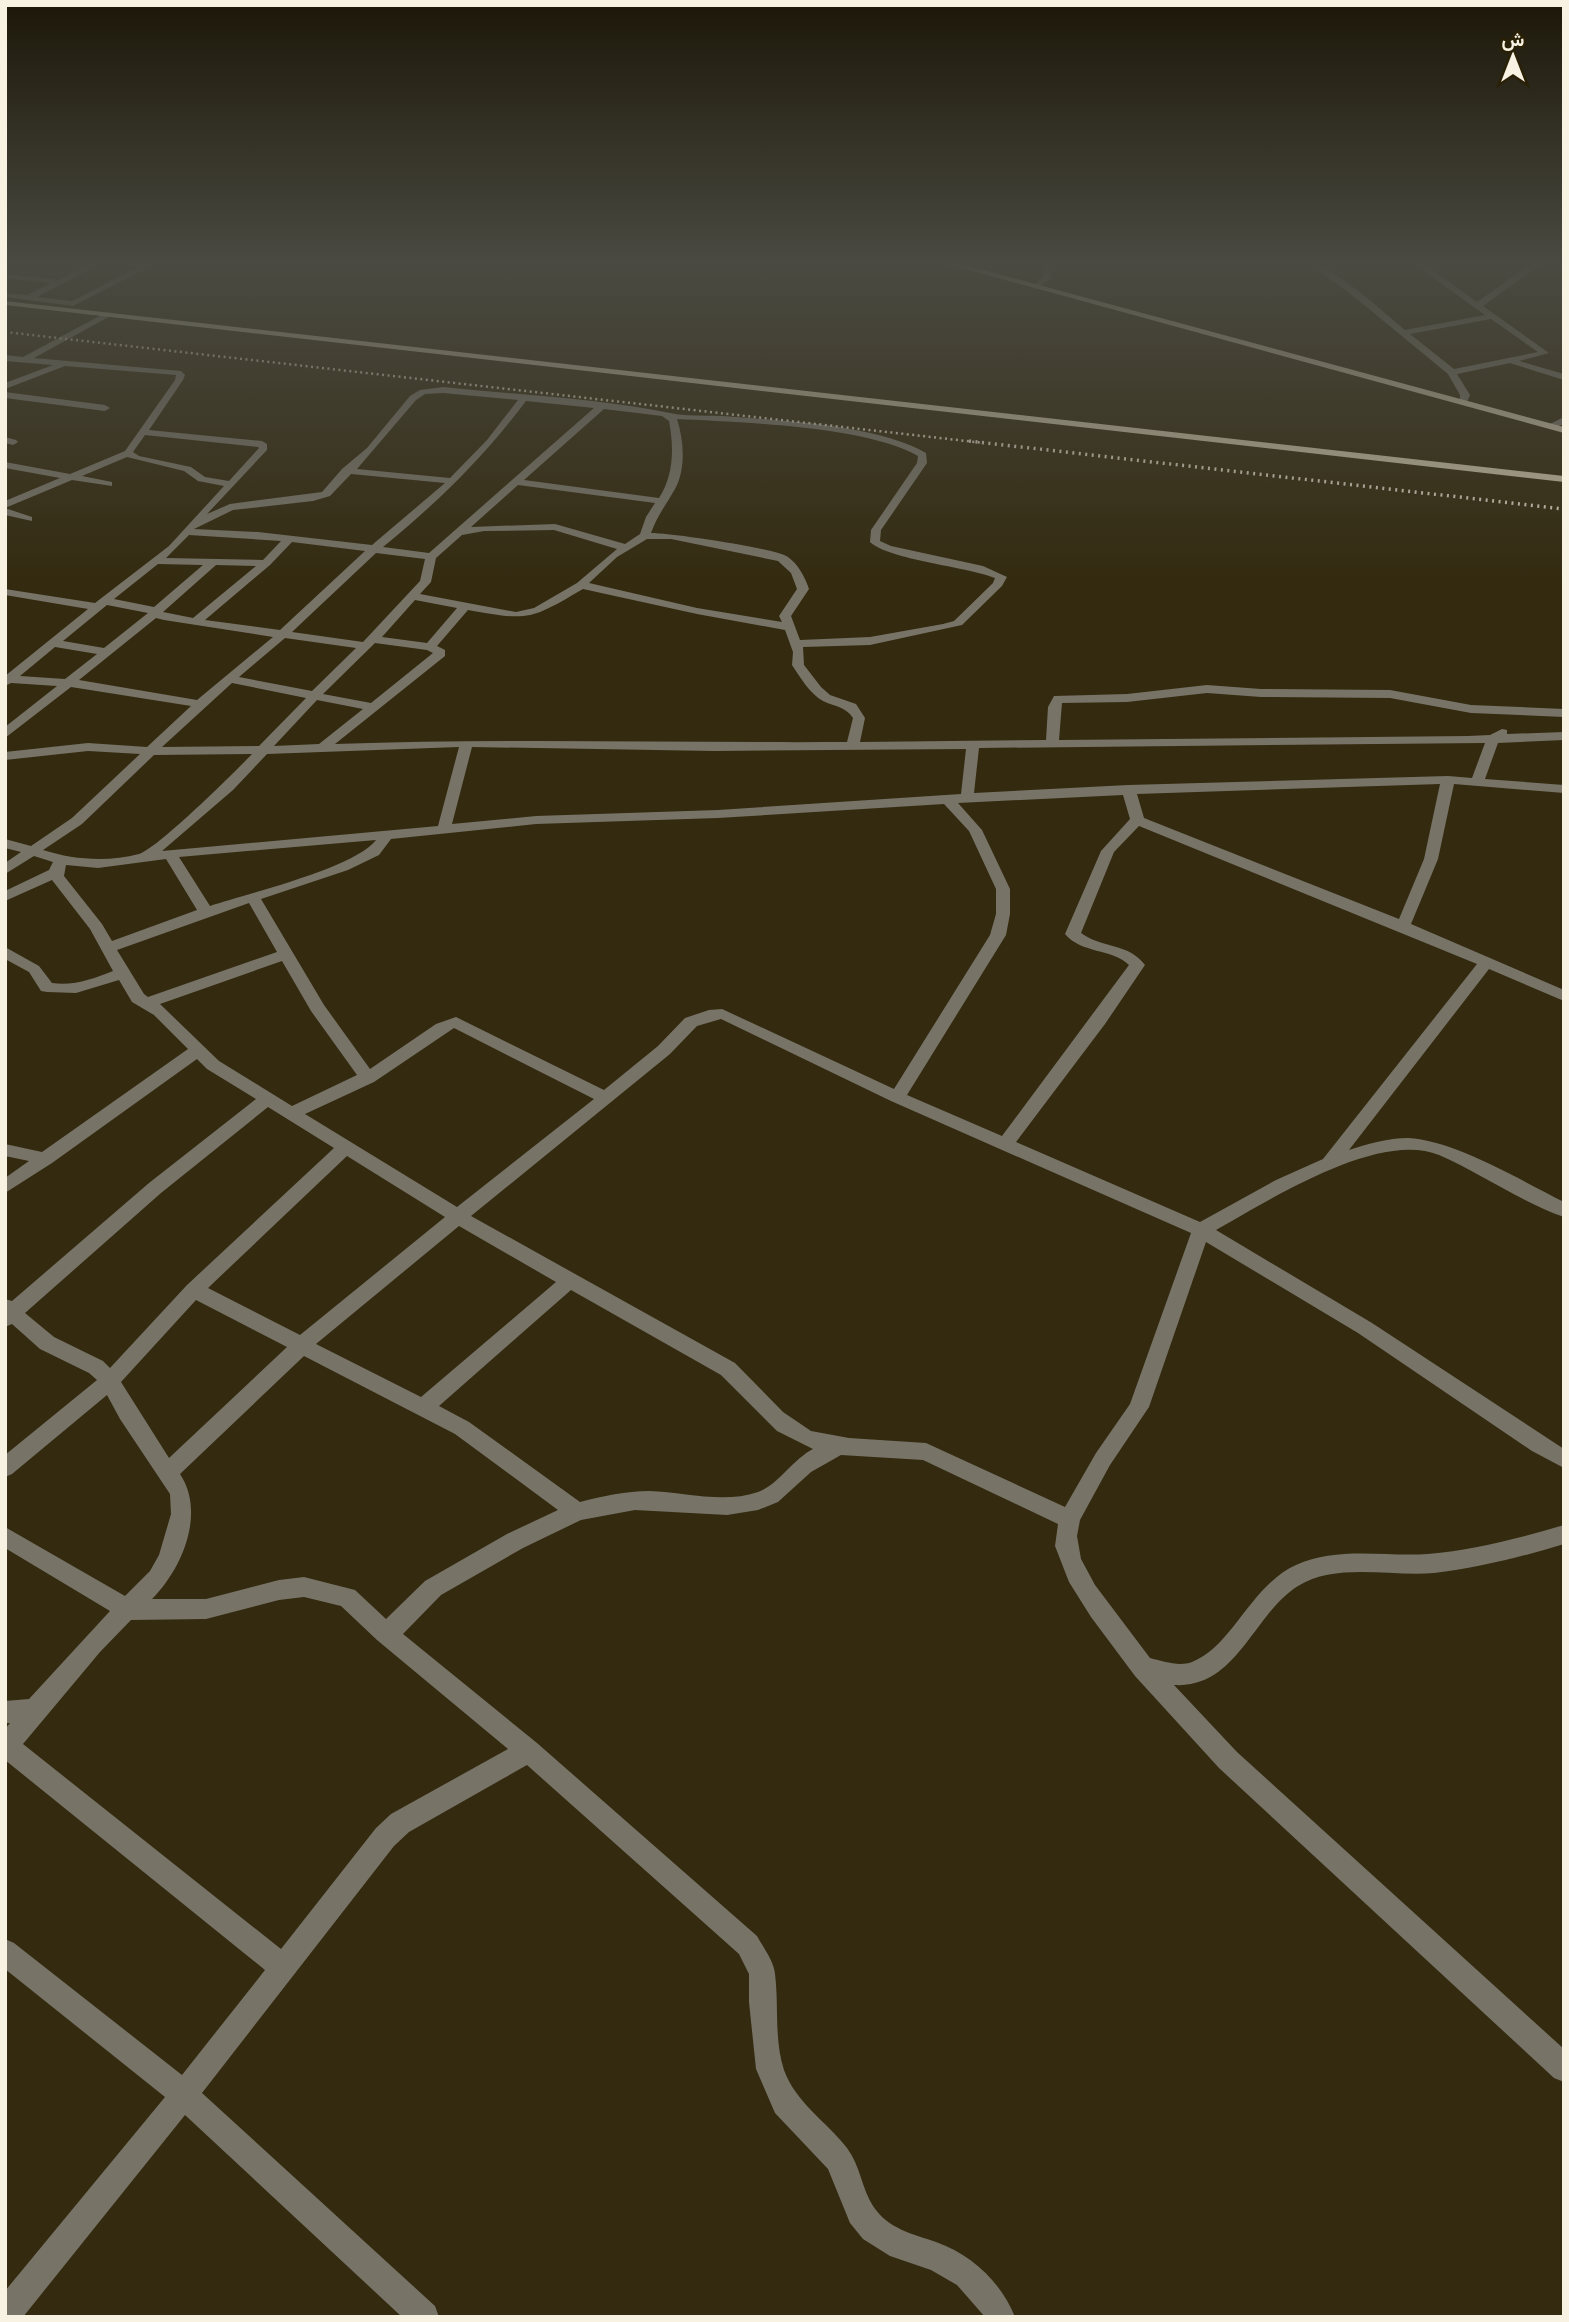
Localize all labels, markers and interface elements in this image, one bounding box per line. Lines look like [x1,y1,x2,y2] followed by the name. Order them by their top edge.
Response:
[1478,21,1548,91] north arrow
[1502,27,1525,51] text: ش

